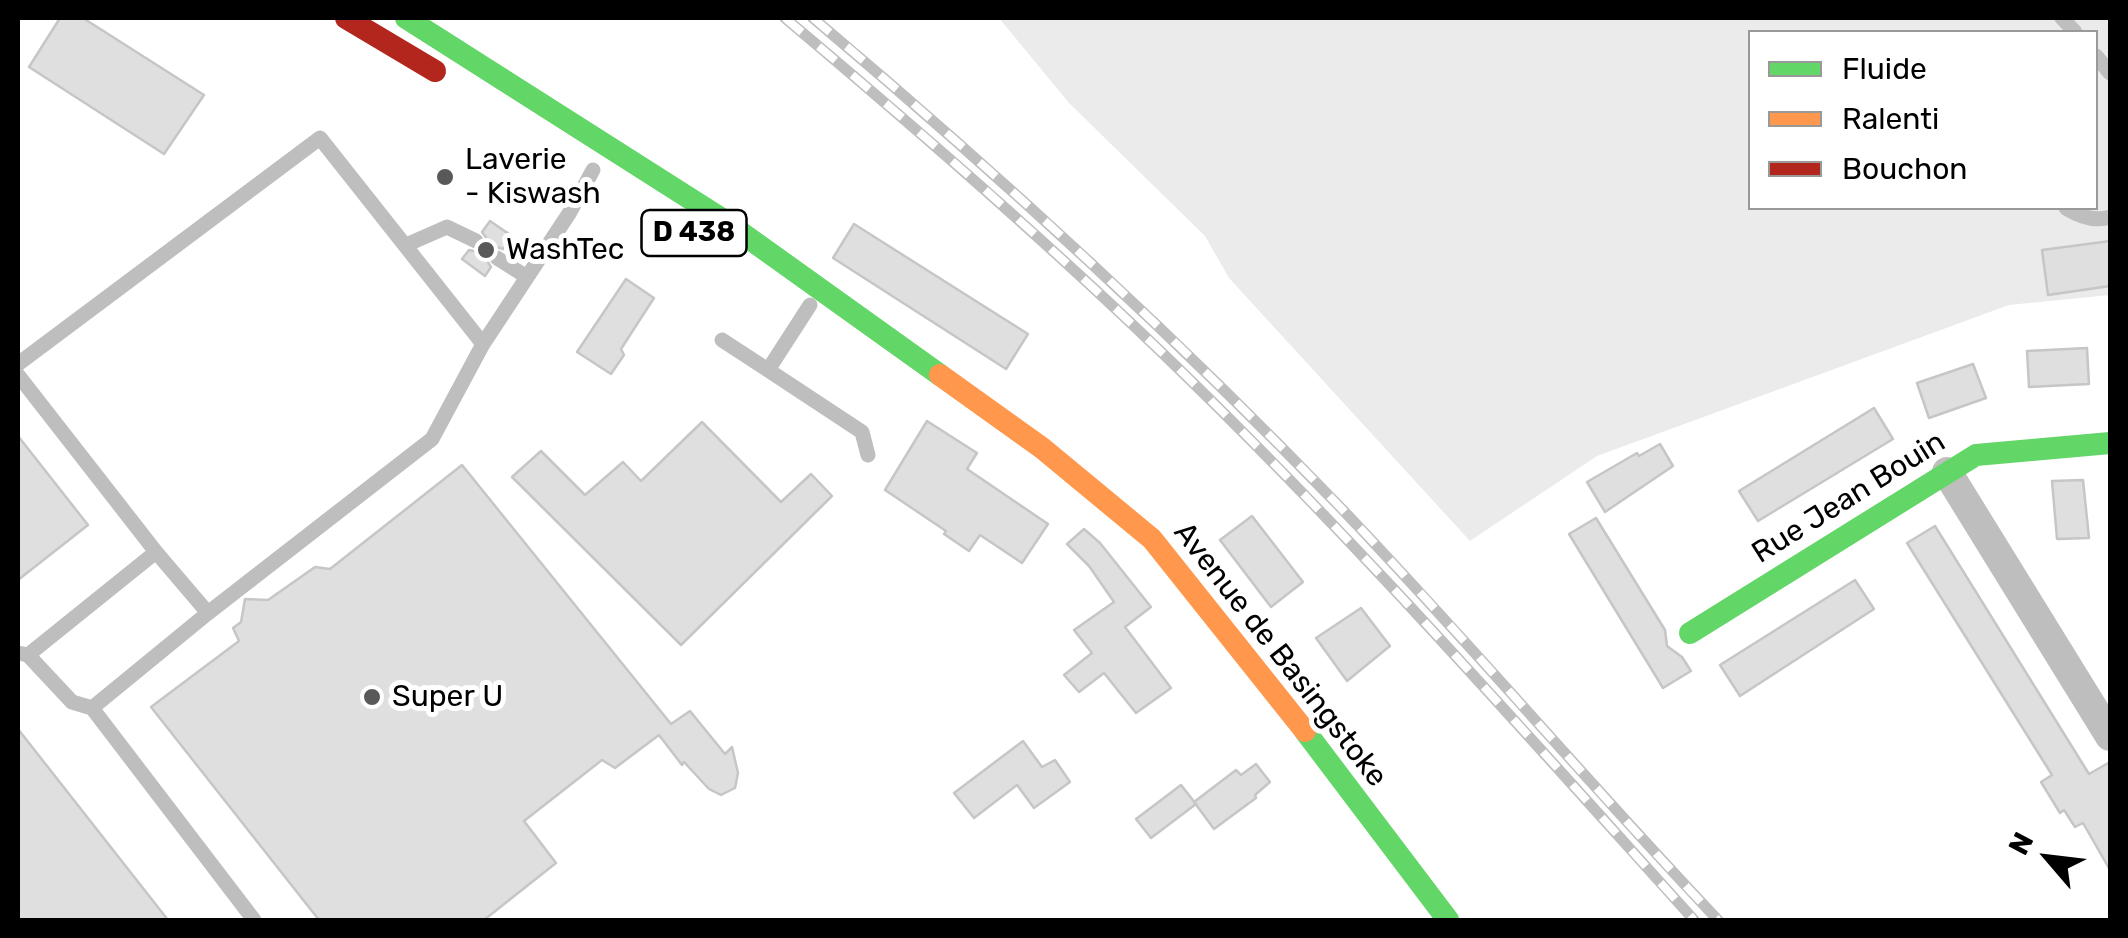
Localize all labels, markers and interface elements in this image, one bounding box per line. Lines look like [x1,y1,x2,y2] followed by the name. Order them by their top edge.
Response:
[1748,30,2098,210] legend
[1842,51,1927,87] text: Fluide
[1842,101,1939,137] text: Ralenti
[465,142,601,212] place label: Laverie - Kiswash
[1842,151,1968,187] text: Bouchon
[434,166,456,188] marker: Laverie - Kiswash
[642,210,746,256] road number: D 438
[506,232,624,268] place label: WashTec
[475,239,497,261] marker: WashTec
[1746,424,1952,572] street label: Rue Jean Bouin
[1166,516,1394,794] street label: Avenue de Basingstoke
[392,679,503,715] place label: Super U
[361,686,383,708] marker: Super U
[1998,808,2098,908] north arrow
[2002,827,2040,860] text: N

